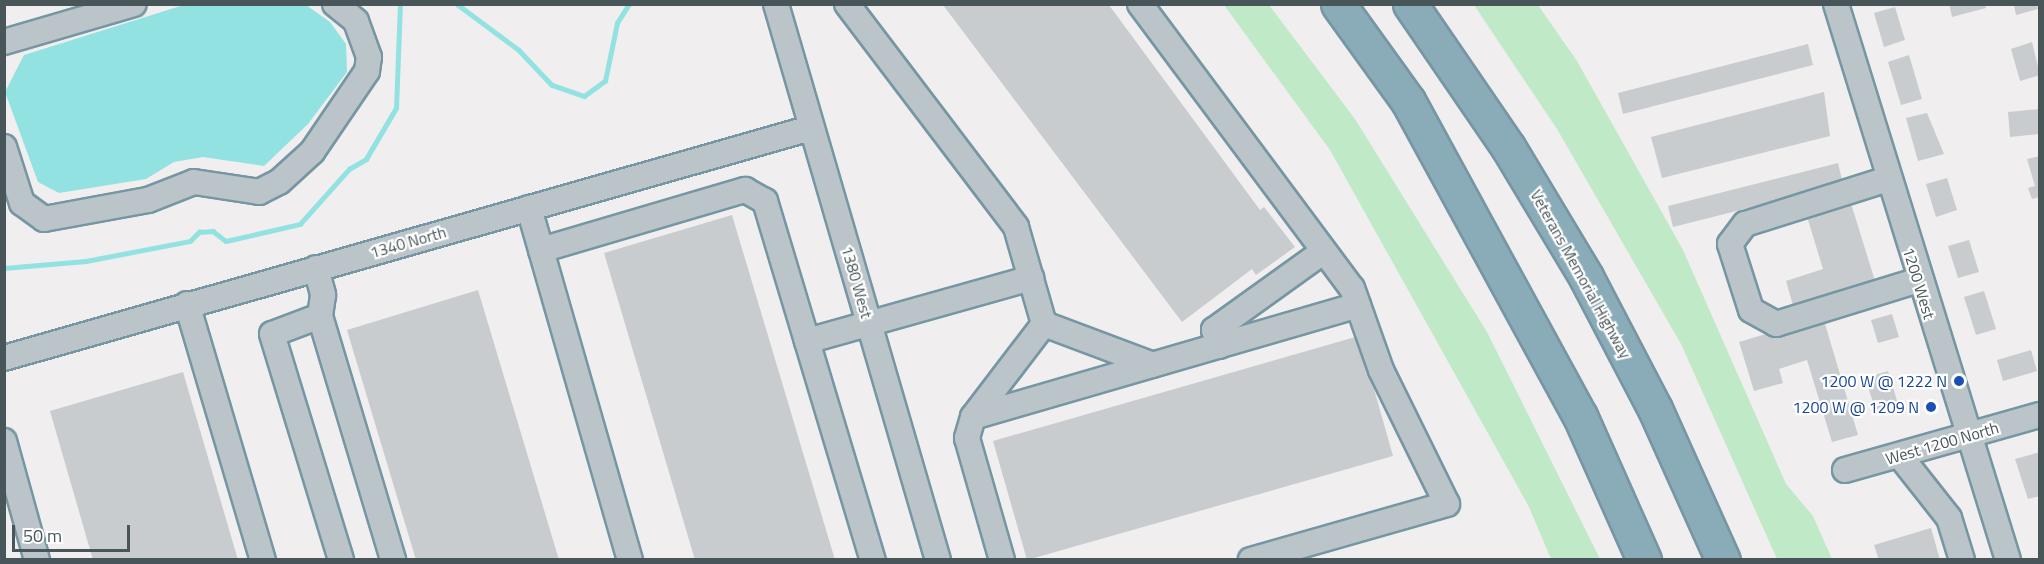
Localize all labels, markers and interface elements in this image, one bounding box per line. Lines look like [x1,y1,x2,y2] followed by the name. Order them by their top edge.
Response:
[1527,186,1635,362] street label: Veterans Memorial Highway
[368,222,448,262] street label: 1340 North
[838,244,876,320] street label: 1380 West
[1899,245,1939,321] street label: 1200 West
[1821,371,1947,391] place label: 1200 W @ 1222 N
[1952,374,1966,388] marker: 1200 W @ 1222 N
[1793,397,1919,417] place label: 1200 W @ 1209 N
[1924,400,1938,414] marker: 1200 W @ 1209 N
[1883,418,2001,468] street label: West 1200 North
[15,513,134,551] scale bar
[23,522,62,549] text: 50 m

